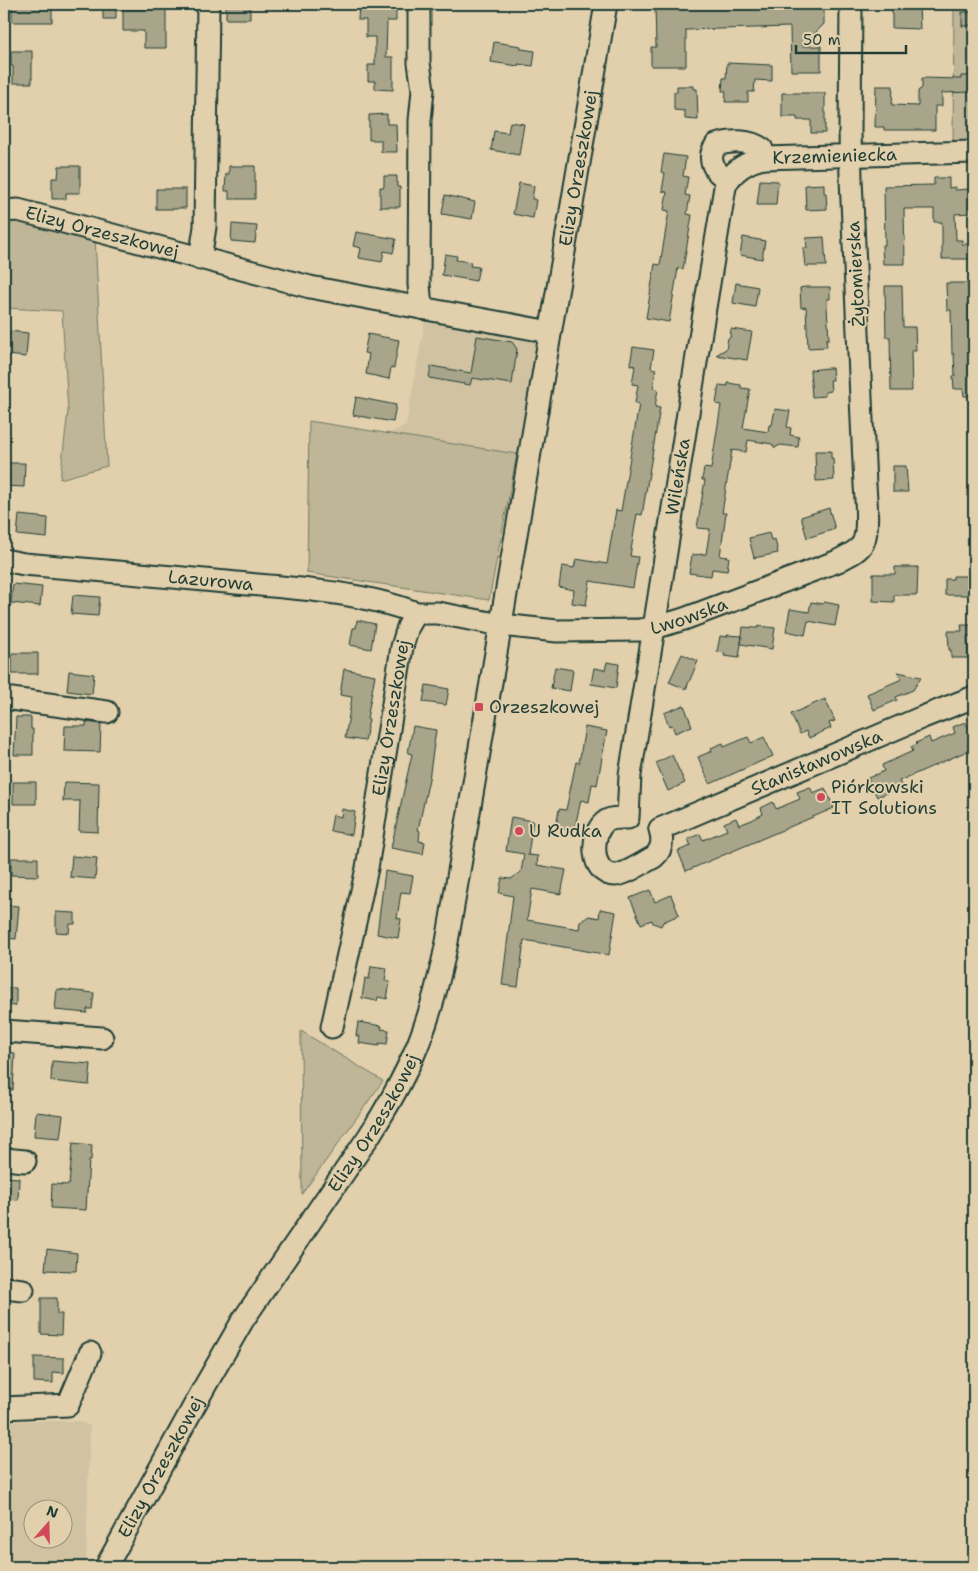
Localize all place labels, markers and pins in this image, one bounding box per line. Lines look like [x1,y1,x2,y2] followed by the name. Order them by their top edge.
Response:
[489,695,599,719] place label: Orzeszkowej
[473,701,485,713] marker: Orzeszkowej
[831,775,937,820] place label: Piórkowski IT Solutions
[815,791,827,803] marker: Piórkowski IT Solutions
[529,819,602,843] place label: U Rudka
[513,825,525,837] marker: U Rudka

